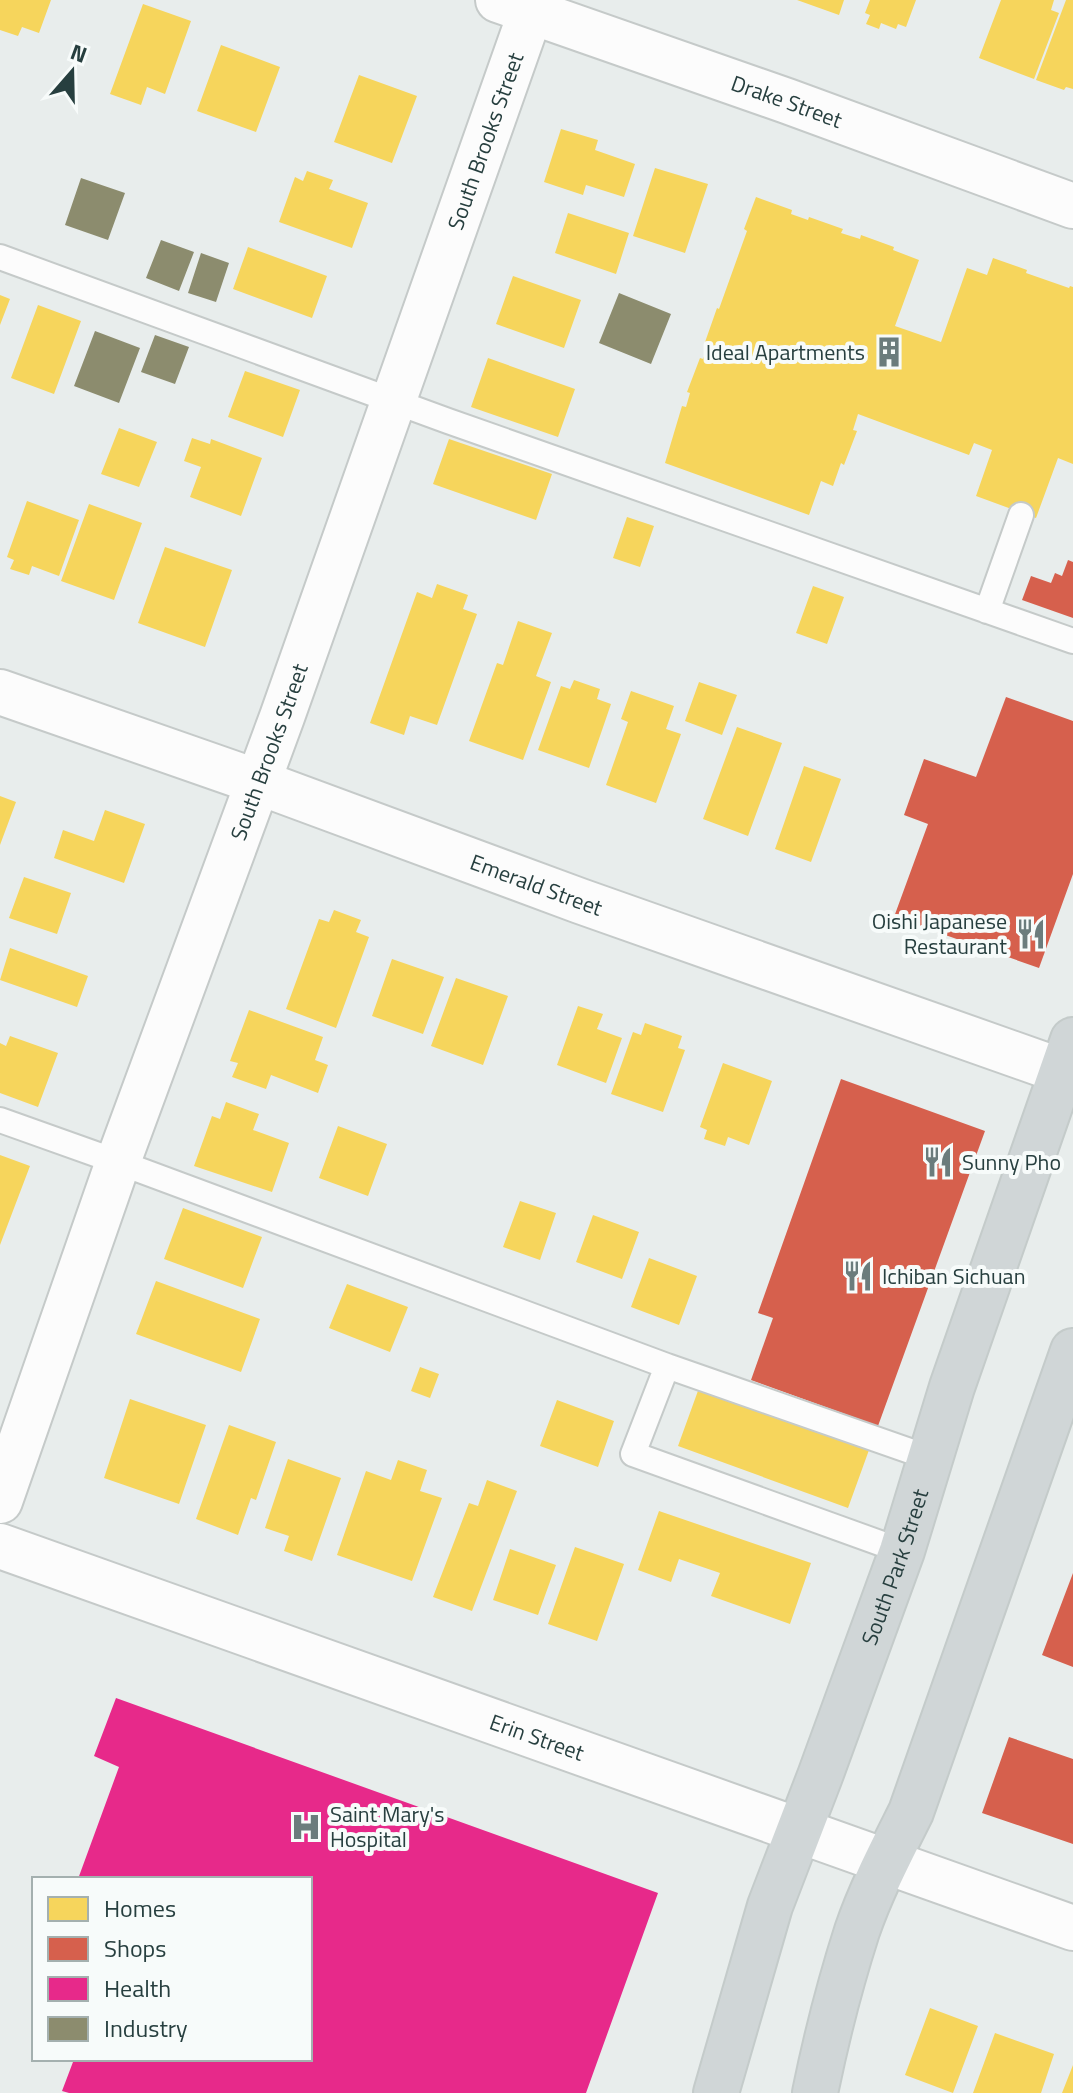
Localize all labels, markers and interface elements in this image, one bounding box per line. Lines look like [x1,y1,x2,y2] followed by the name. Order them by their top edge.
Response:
[32,32,112,112] north arrow
[66,35,92,72] text: N
[438,47,532,235] street label: South Brooks Street
[727,66,847,137] street label: Drake Street
[706,335,865,369] place label: Ideal Apartments
[872,335,906,369] building icon: Ideal Apartments
[221,658,317,845] street label: South Brooks Street
[465,845,607,925] street label: Emerald Street
[872,904,1007,963] place label: Oishi Japanese Restaurant
[1014,917,1048,951] restaurant icon: Oishi Japanese Restaurant
[921,1145,955,1179] restaurant icon: Sunny Pho
[962,1145,1061,1179] place label: Sunny Pho
[841,1259,875,1293] restaurant icon: Ichiban Sichuan
[882,1259,1025,1293] place label: Ichiban Sichuan
[852,1484,937,1650] street label: South Park Street
[485,1705,589,1770] street label: Erin Street
[330,1797,445,1856] place label: Saint Mary's Hospital
[289,1810,323,1844] hospital icon: Saint Mary's Hospital
[32,1877,312,2061] legend
[104,1890,176,1926] text: Homes
[104,1930,166,1966] text: Shops
[104,1970,171,2006] text: Health
[104,2010,188,2046] text: Industry

